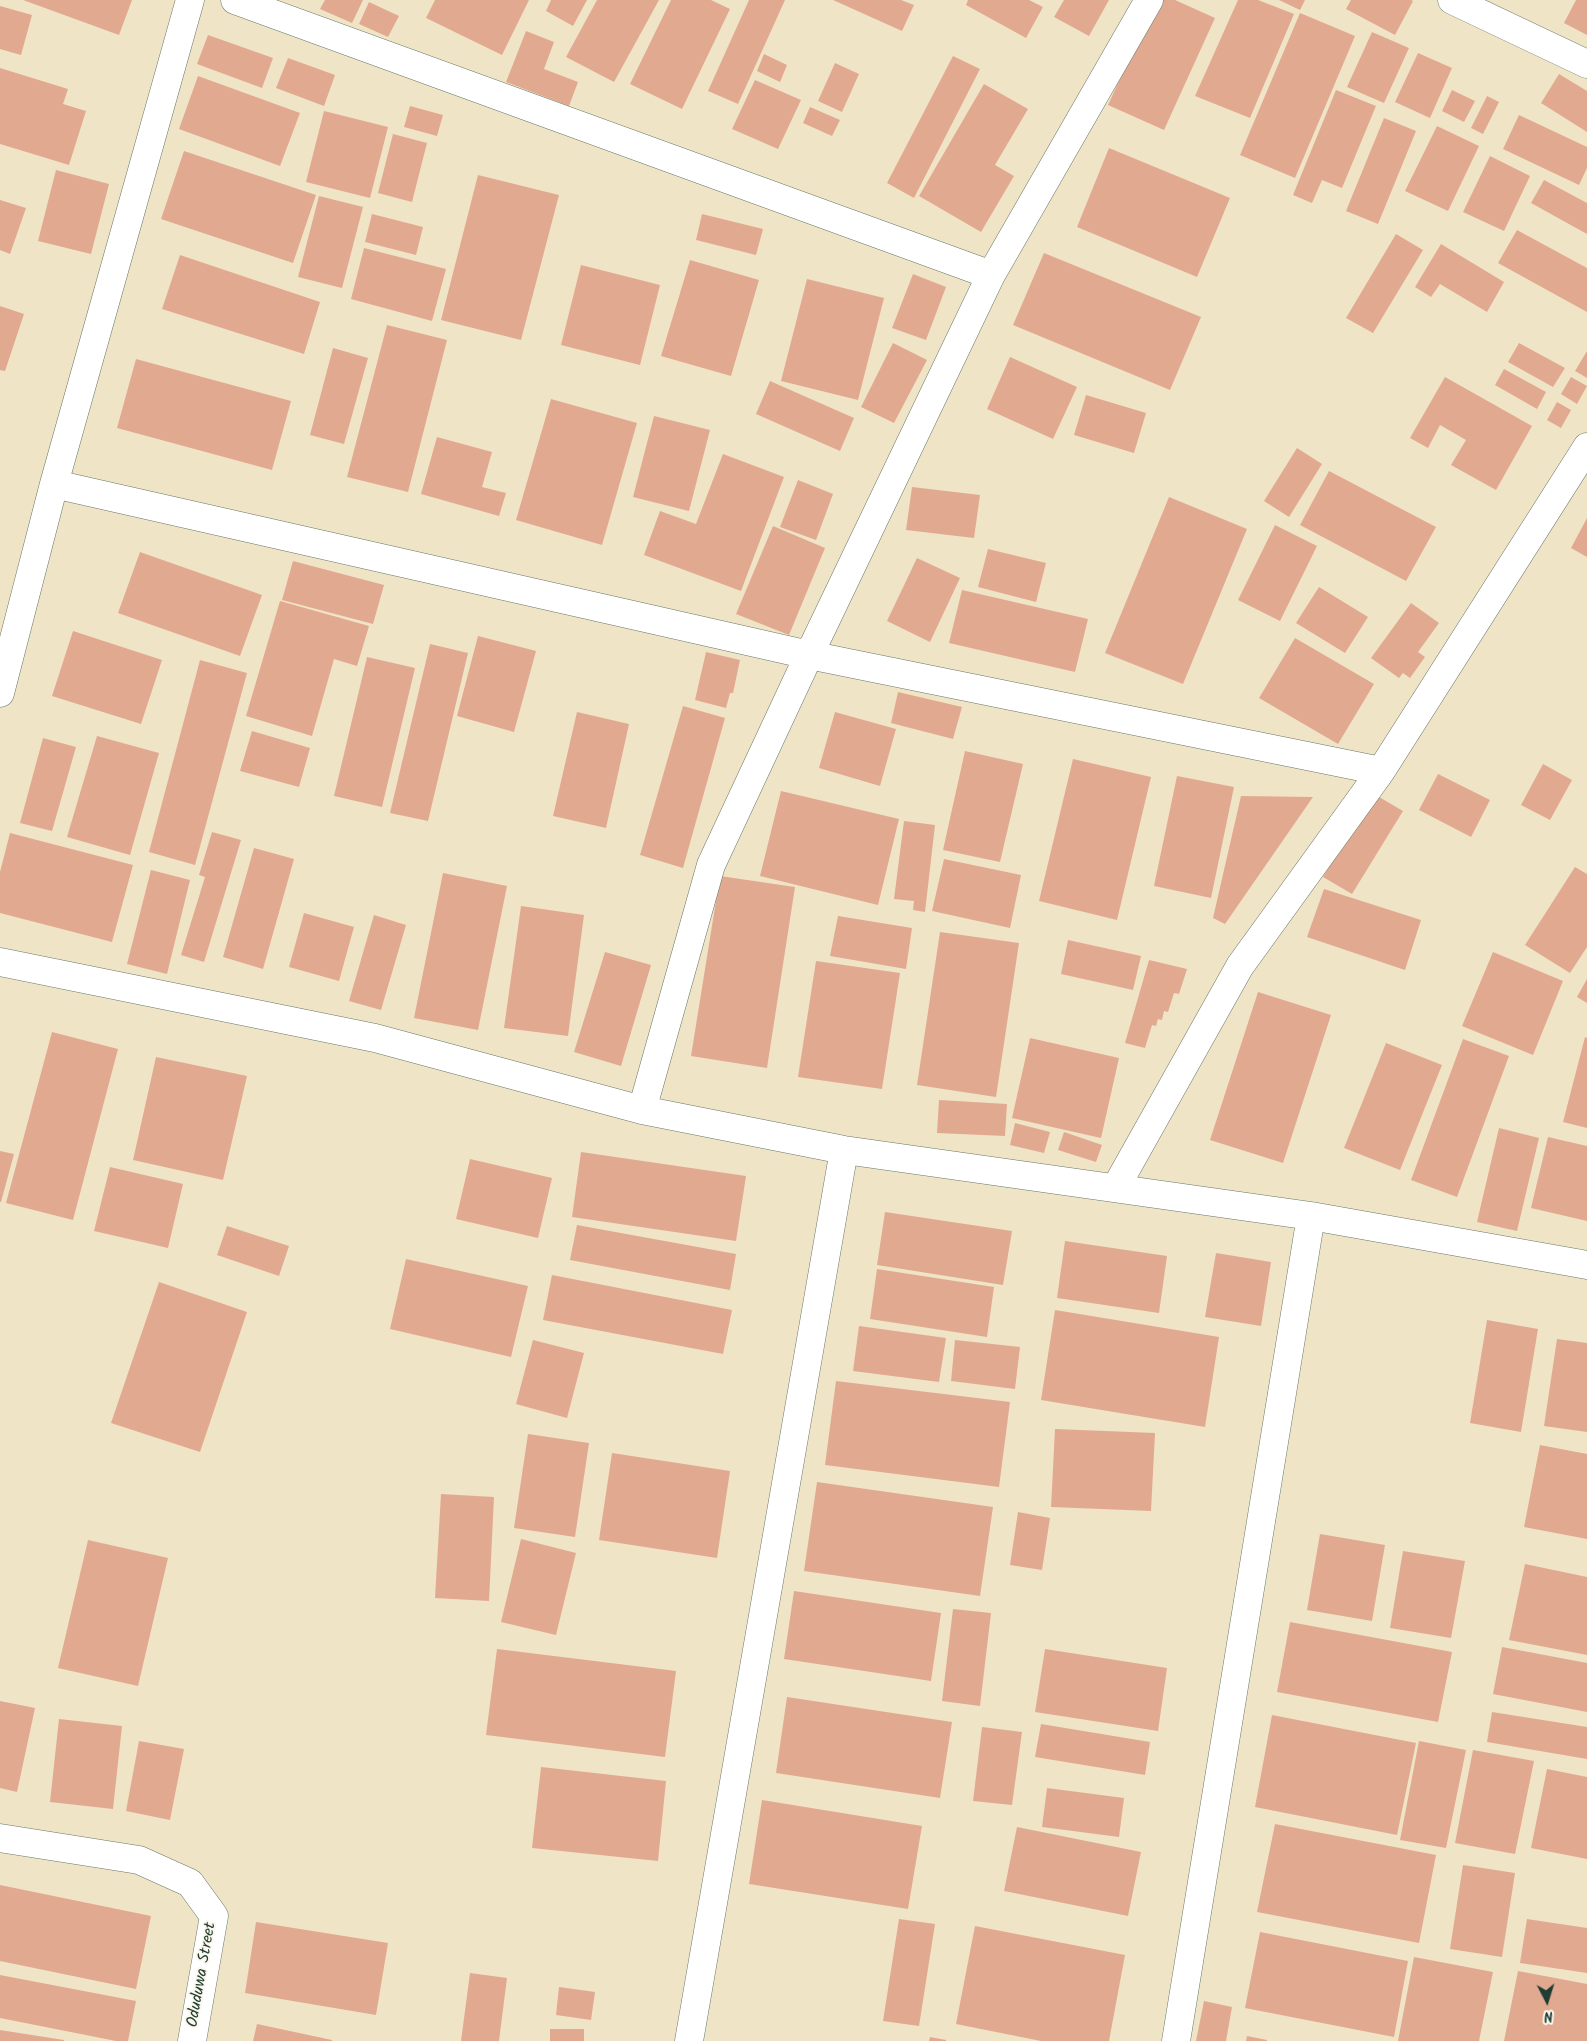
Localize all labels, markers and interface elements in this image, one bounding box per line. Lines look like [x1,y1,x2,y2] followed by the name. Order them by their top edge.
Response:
[184,1921,222,2029] street label: Oduduwa Street
[1522,1976,1572,2026] north arrow
[1543,2005,1554,2027] text: N

